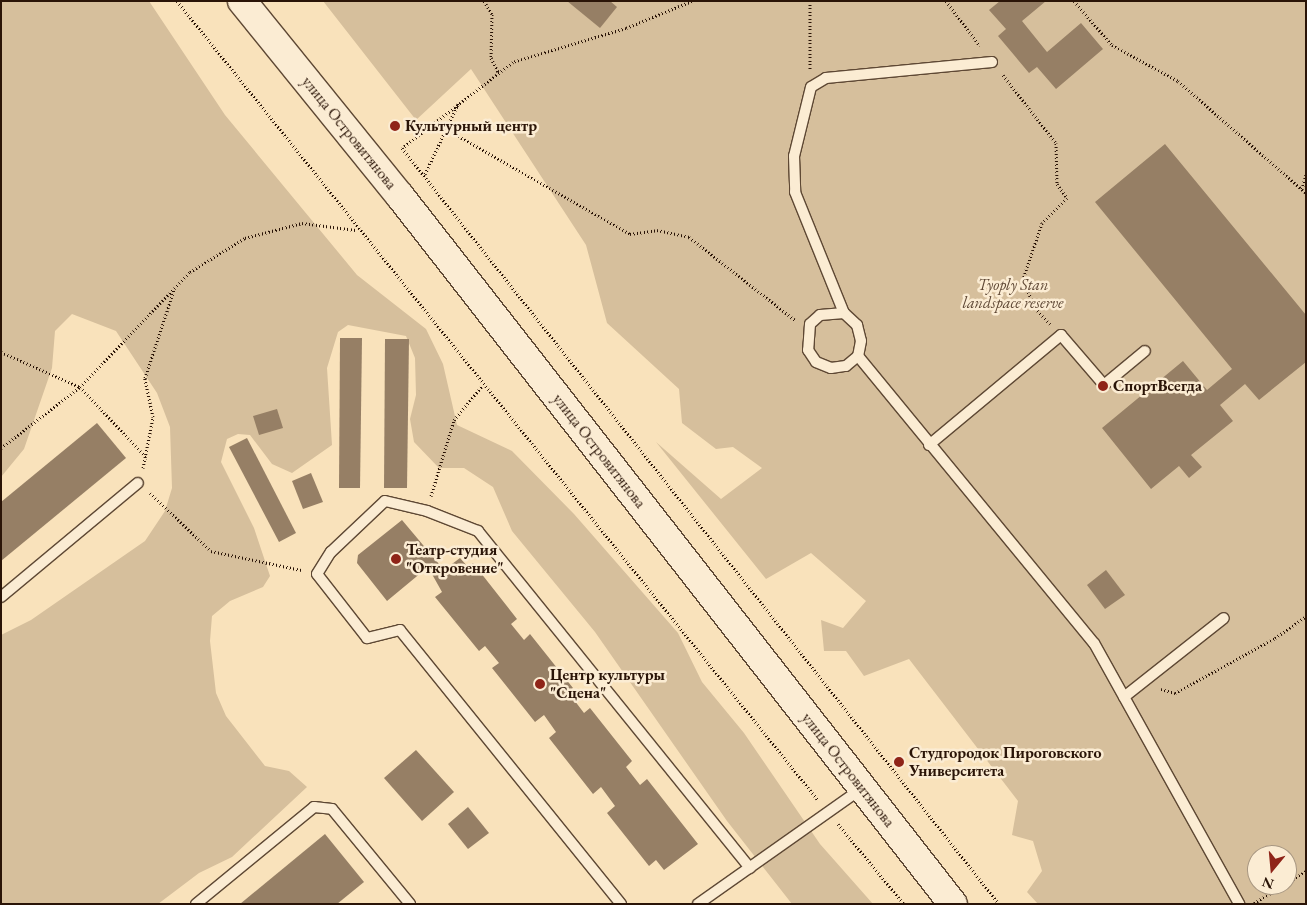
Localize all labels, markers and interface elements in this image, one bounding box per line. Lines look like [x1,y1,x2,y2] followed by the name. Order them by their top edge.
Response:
[297,73,401,193] street label: улица Островитянова
[405,116,537,136] place label: Культурный центр
[389,120,401,132] marker: Культурный центр
[963,275,1063,313] park label: Tyoply Stan landspace reserve
[1113,376,1202,396] place label: СпортВсегда
[1097,380,1109,392] marker: СпортВсегда
[548,390,650,512] street label: улица Островитянова
[406,540,504,578] place label: Театр-студия "Откровение"
[390,553,402,565] marker: Театр-студия "Откровение"
[550,665,665,703] place label: Центр культуры "Сцена"
[534,678,546,690] marker: Центр культуры "Сцена"
[797,709,899,831] street label: улица Островитянова
[909,743,1101,781] place label: Студгородок Пироговского Университета
[893,756,905,768] marker: Студгородок Пироговского Университета
[1247,845,1297,895] north arrow
[1260,873,1276,894] text: N

